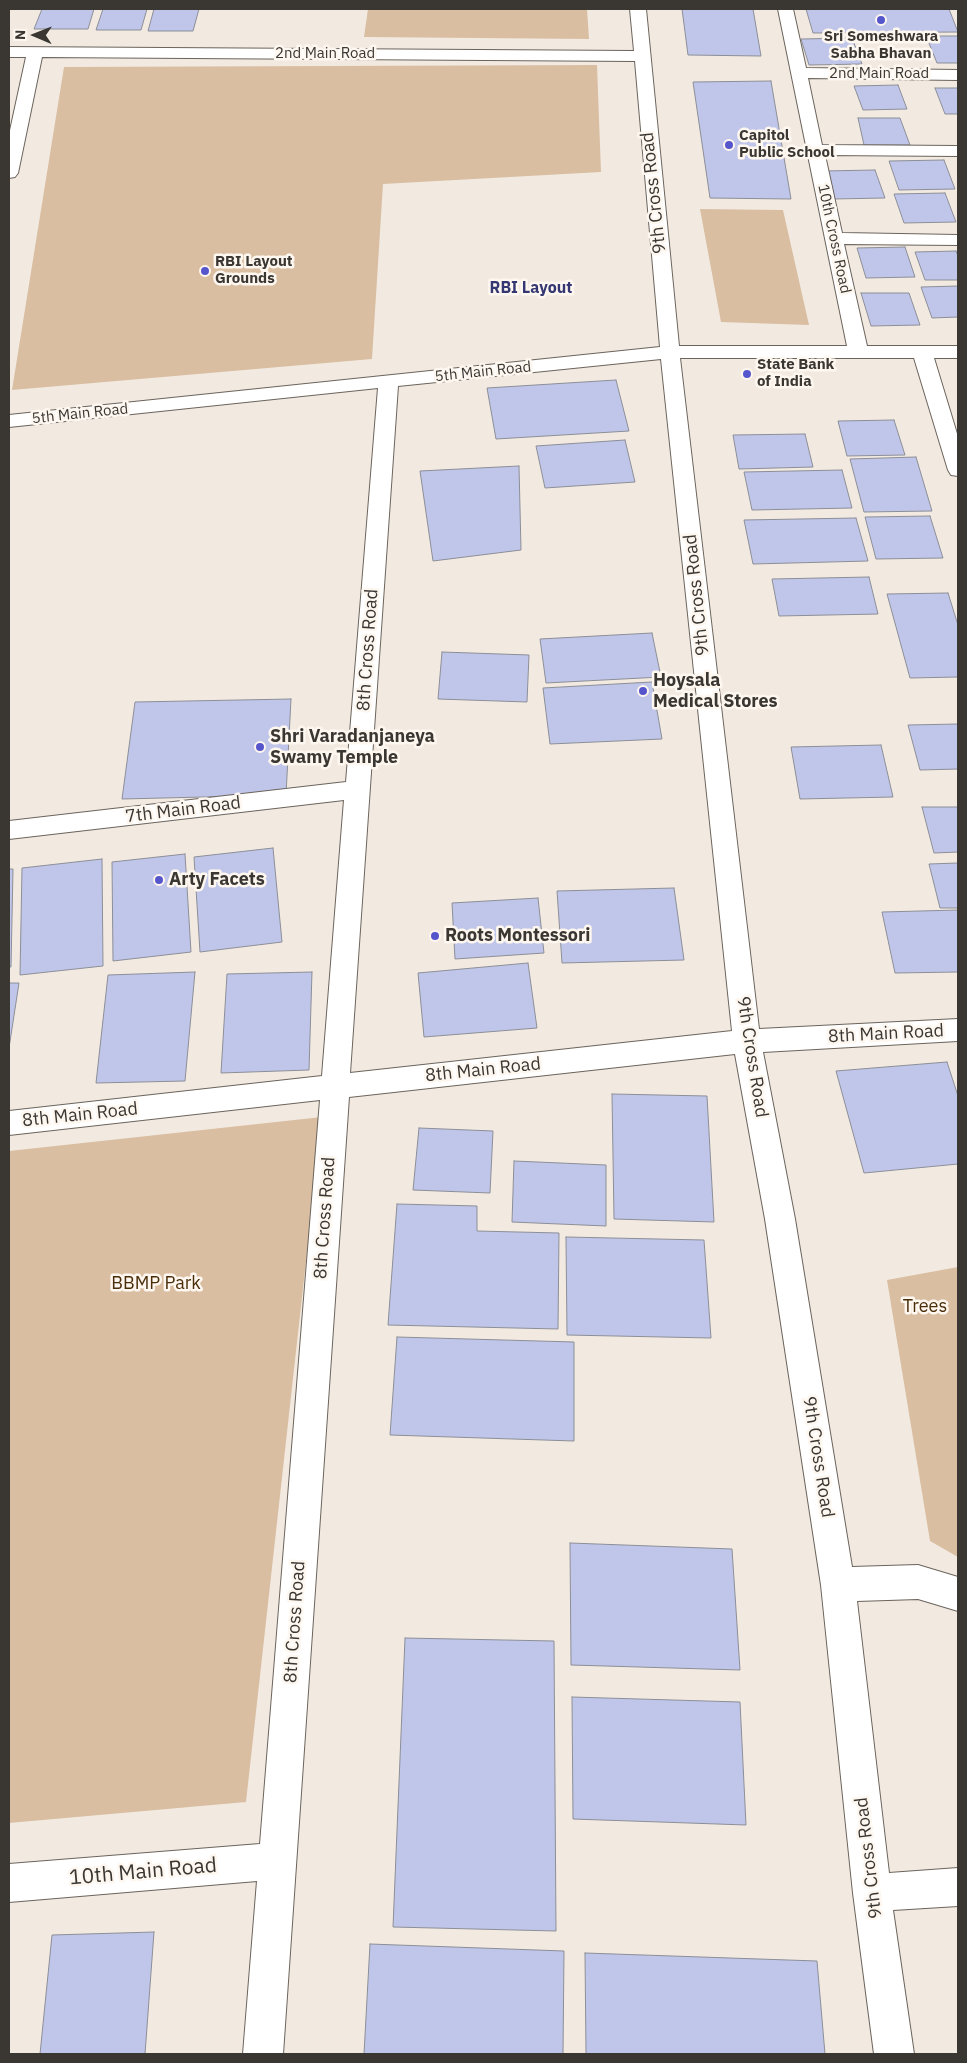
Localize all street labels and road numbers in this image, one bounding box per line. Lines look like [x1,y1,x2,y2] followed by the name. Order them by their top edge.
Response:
[275,45,375,63] street label: 2nd Main Road
[829,65,929,83] street label: 2nd Main Road
[637,131,671,255] street label: 9th Cross Road
[814,183,854,295] street label: 10th Cross Road
[434,358,532,386] street label: 5th Main Road
[31,400,129,428] street label: 5th Main Road
[680,533,714,657] street label: 9th Cross Road
[353,588,383,712] street label: 8th Cross Road
[124,792,242,828] street label: 7th Main Road
[732,995,772,1119] street label: 9th Cross Road
[827,1020,945,1048] street label: 8th Main Road
[424,1053,542,1087] street label: 8th Main Road
[21,1098,139,1132] street label: 8th Main Road
[310,1156,340,1280] street label: 8th Cross Road
[798,1395,838,1519] street label: 9th Cross Road
[280,1560,310,1684] street label: 8th Cross Road
[851,1796,887,1920] street label: 9th Cross Road
[68,1853,218,1891] street label: 10th Main Road

